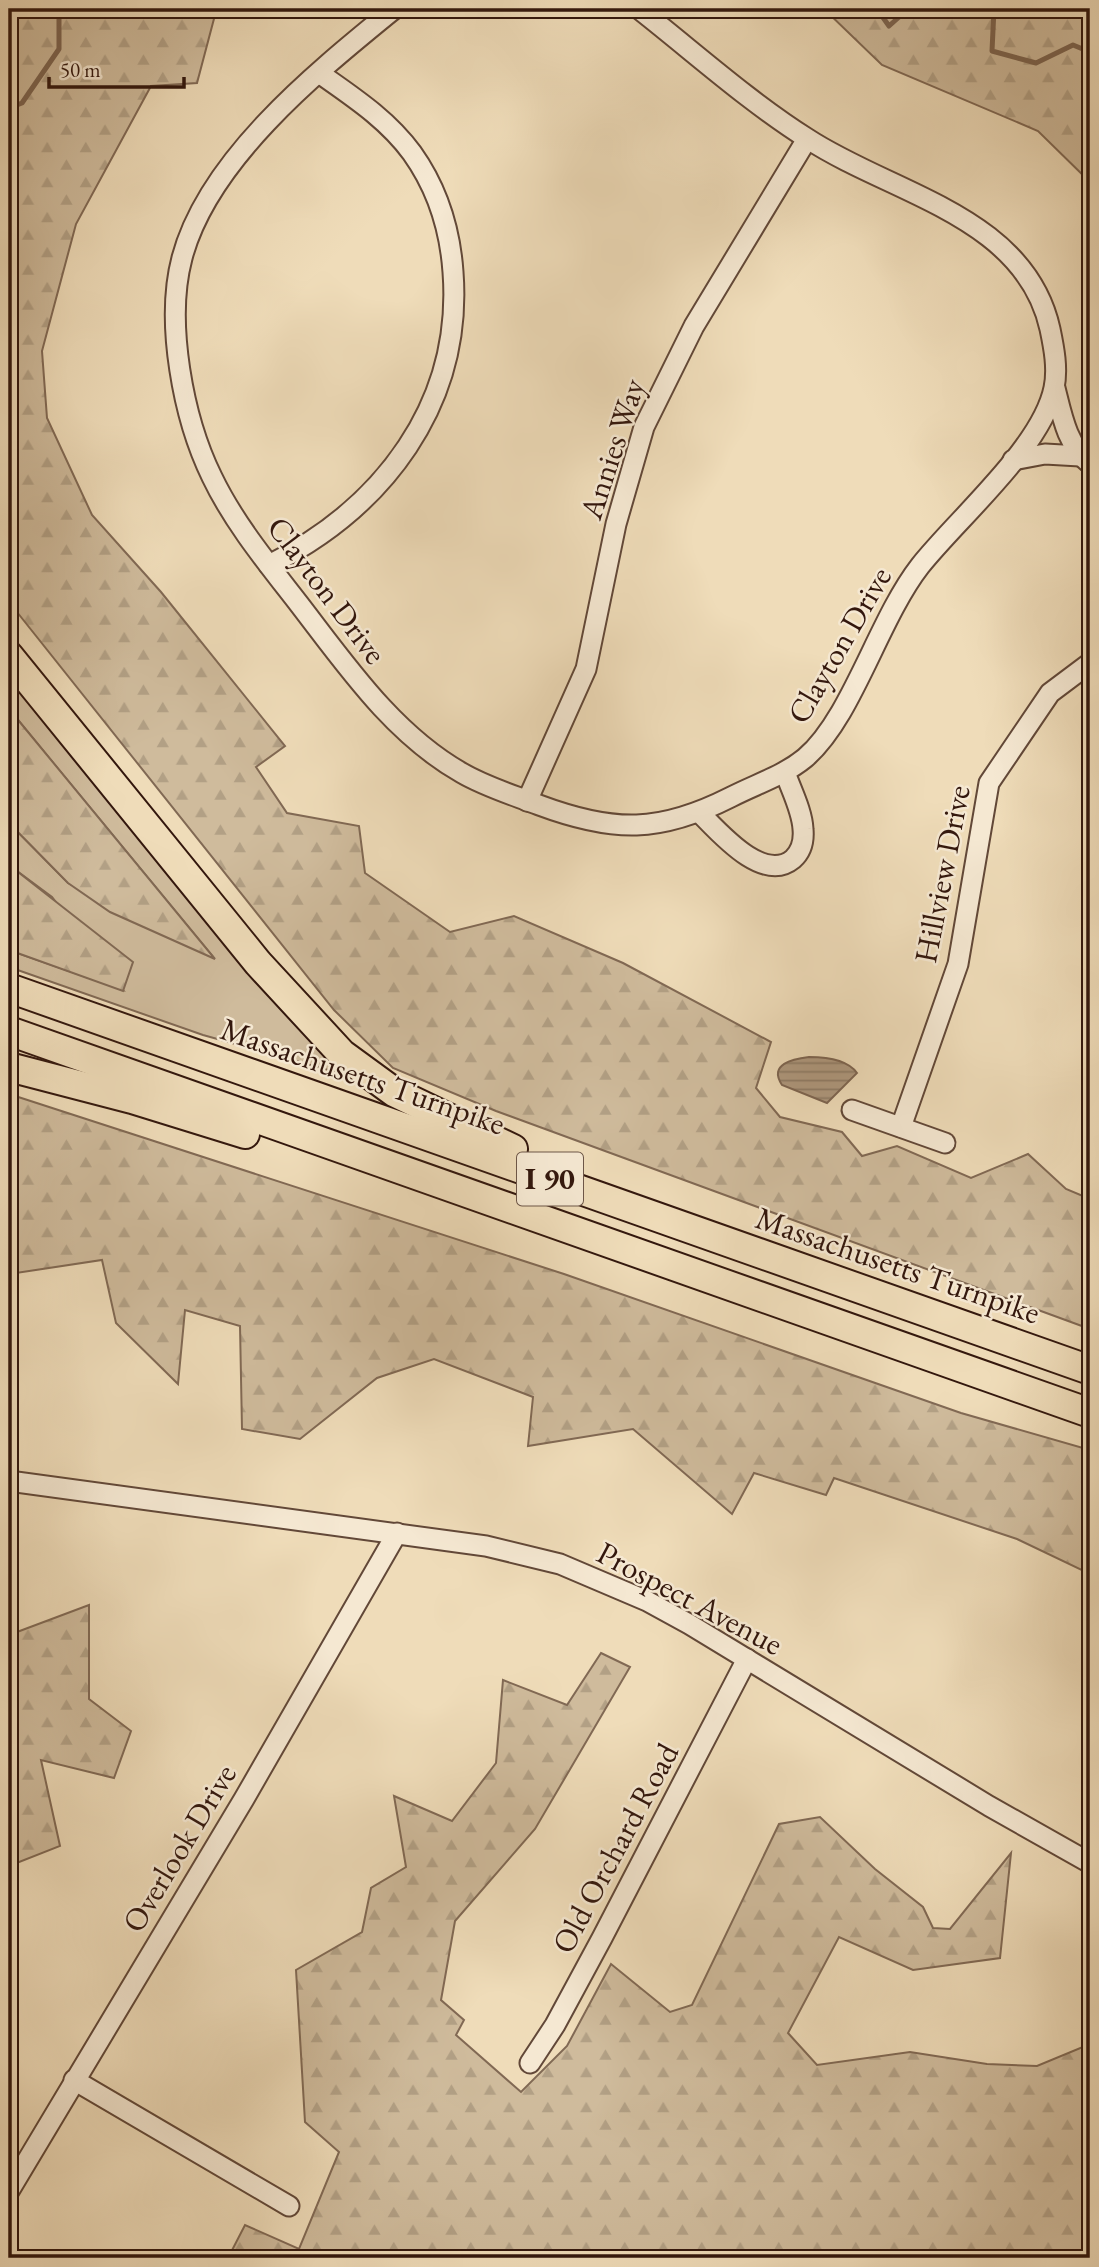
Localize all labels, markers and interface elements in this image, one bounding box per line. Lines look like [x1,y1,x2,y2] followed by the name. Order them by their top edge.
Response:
[49,46,184,90] scale bar
[60,56,101,83] text: 50 m
[569,372,655,526] street label: Annies Way
[258,508,396,672] street label: Clayton Drive
[777,559,901,731] street label: Clayton Drive
[904,782,980,966] street label: Hillview Drive
[215,1008,511,1144] street label: Massachusetts Turnpike
[517,1152,583,1205] road number: I 90
[750,1197,1046,1333] street label: Massachusetts Turnpike
[590,1531,790,1665] street label: Prospect Avenue
[542,1735,688,1960] street label: Old Orchard Road
[112,1756,246,1940] street label: Overlook Drive

